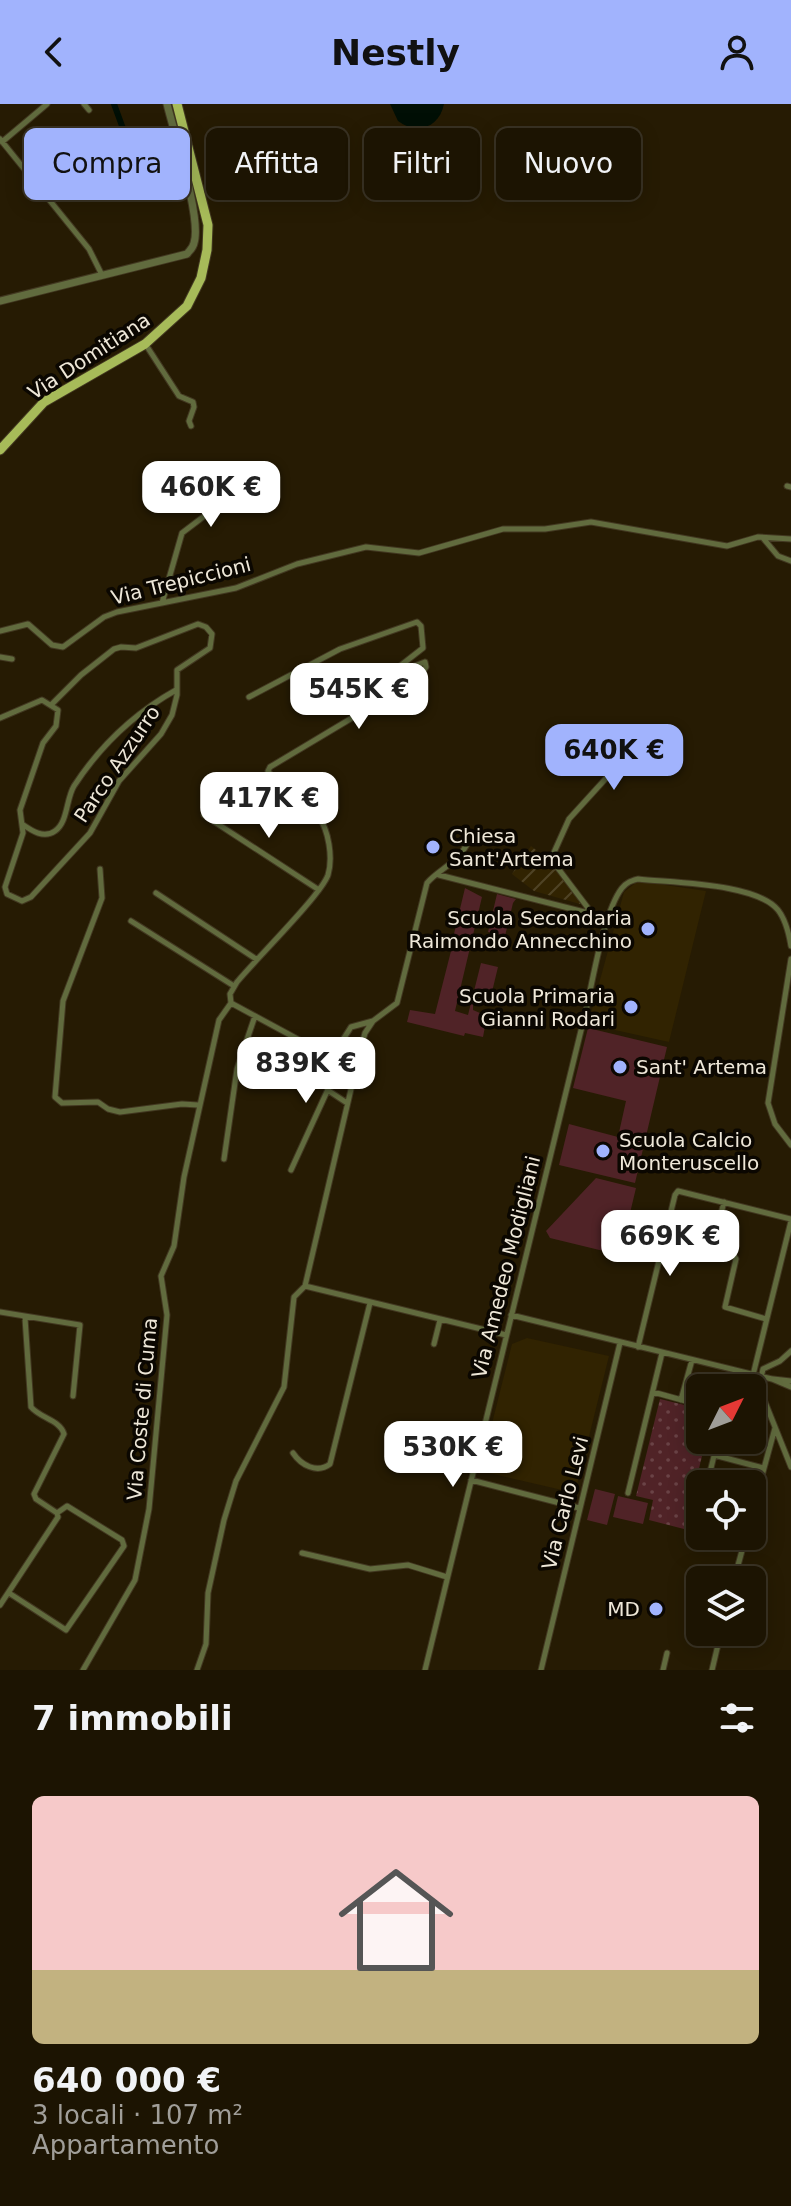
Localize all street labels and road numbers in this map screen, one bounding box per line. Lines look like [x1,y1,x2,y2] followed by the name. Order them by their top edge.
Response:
[23,308,155,404] street label: Via Domitiana
[109,552,253,610] street label: Via Trepiccioni
[69,701,165,827] street label: Parco Azzurro
[467,1153,545,1381] street label: Via Amedeo Modigliani
[122,1317,162,1501] street label: Via Coste di Cuma
[537,1434,593,1572] street label: Via Carlo Levi

